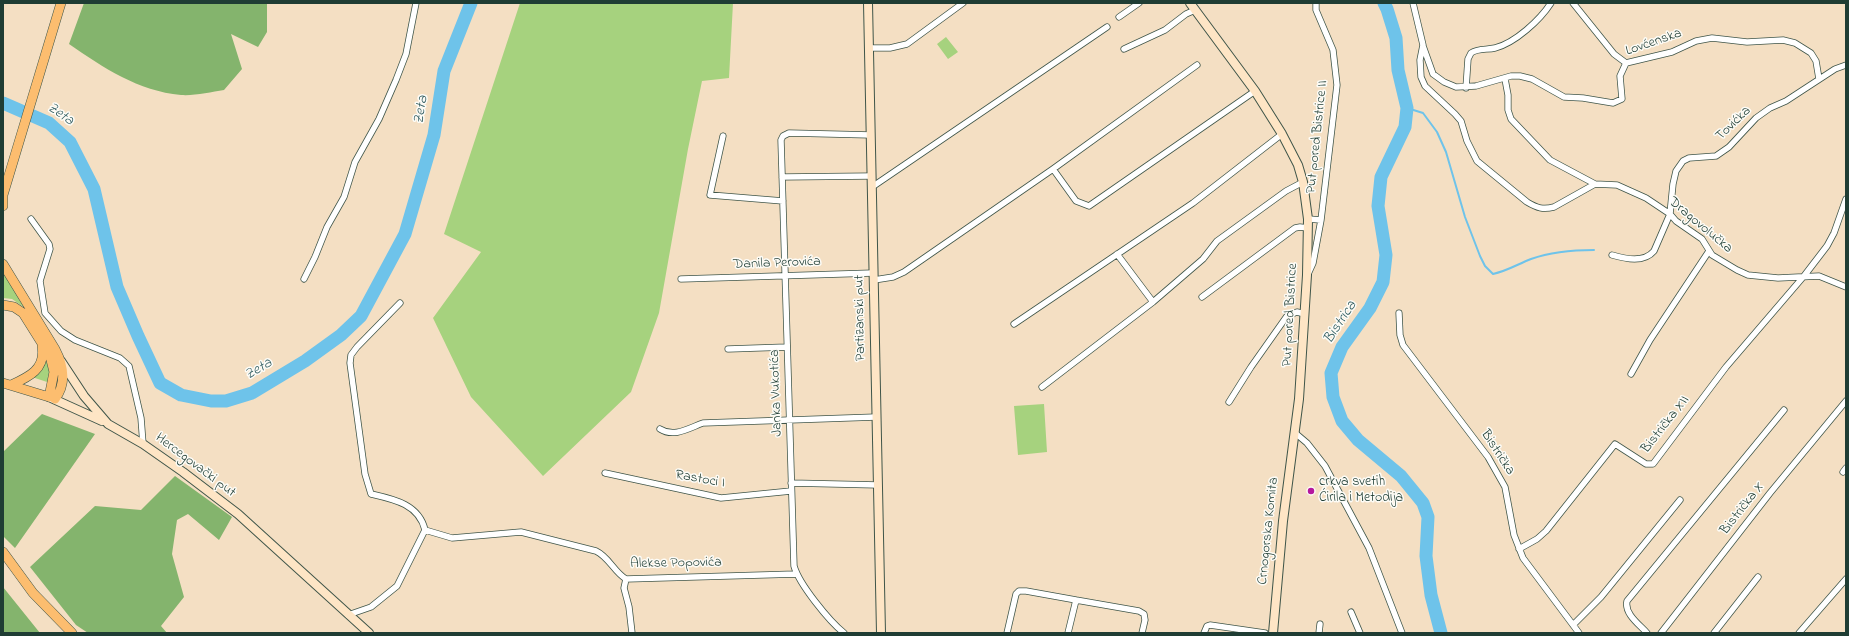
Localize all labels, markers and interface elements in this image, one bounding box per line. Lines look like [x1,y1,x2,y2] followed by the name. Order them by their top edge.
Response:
[1624,26,1684,60] street label: Lovćenska
[1304,80,1332,194] street label: Put pored Bistrice II
[411,95,433,125] water label: Zeta
[43,99,77,131] water label: Zeta
[1713,103,1755,145] street label: Tovićka
[1665,194,1735,258] street label: Dragovolučka
[733,254,821,274] street label: Danila Perovića
[1280,263,1302,367] street label: Put pored Bistrice
[852,275,870,361] street label: Partizanski put
[1320,298,1362,348] water label: Bistrica
[767,349,787,437] street label: Janka Vukotića
[242,355,276,385] water label: Zeta
[1638,393,1694,457] street label: Bistrička XII
[1476,427,1518,479] street label: Bistrička
[151,430,239,502] street label: Hercegovački put
[674,467,726,493] street label: Rastoci I
[1319,475,1403,508] place label: crkva svetih Ćirila i Metodija
[1255,476,1283,586] street label: Crnogorska Komita
[1717,479,1769,539] street label: Bistrička X
[1306,486,1316,496] marker: crkva svetih Ćirila i Metodija
[630,555,722,573] street label: Alekse Popovića

